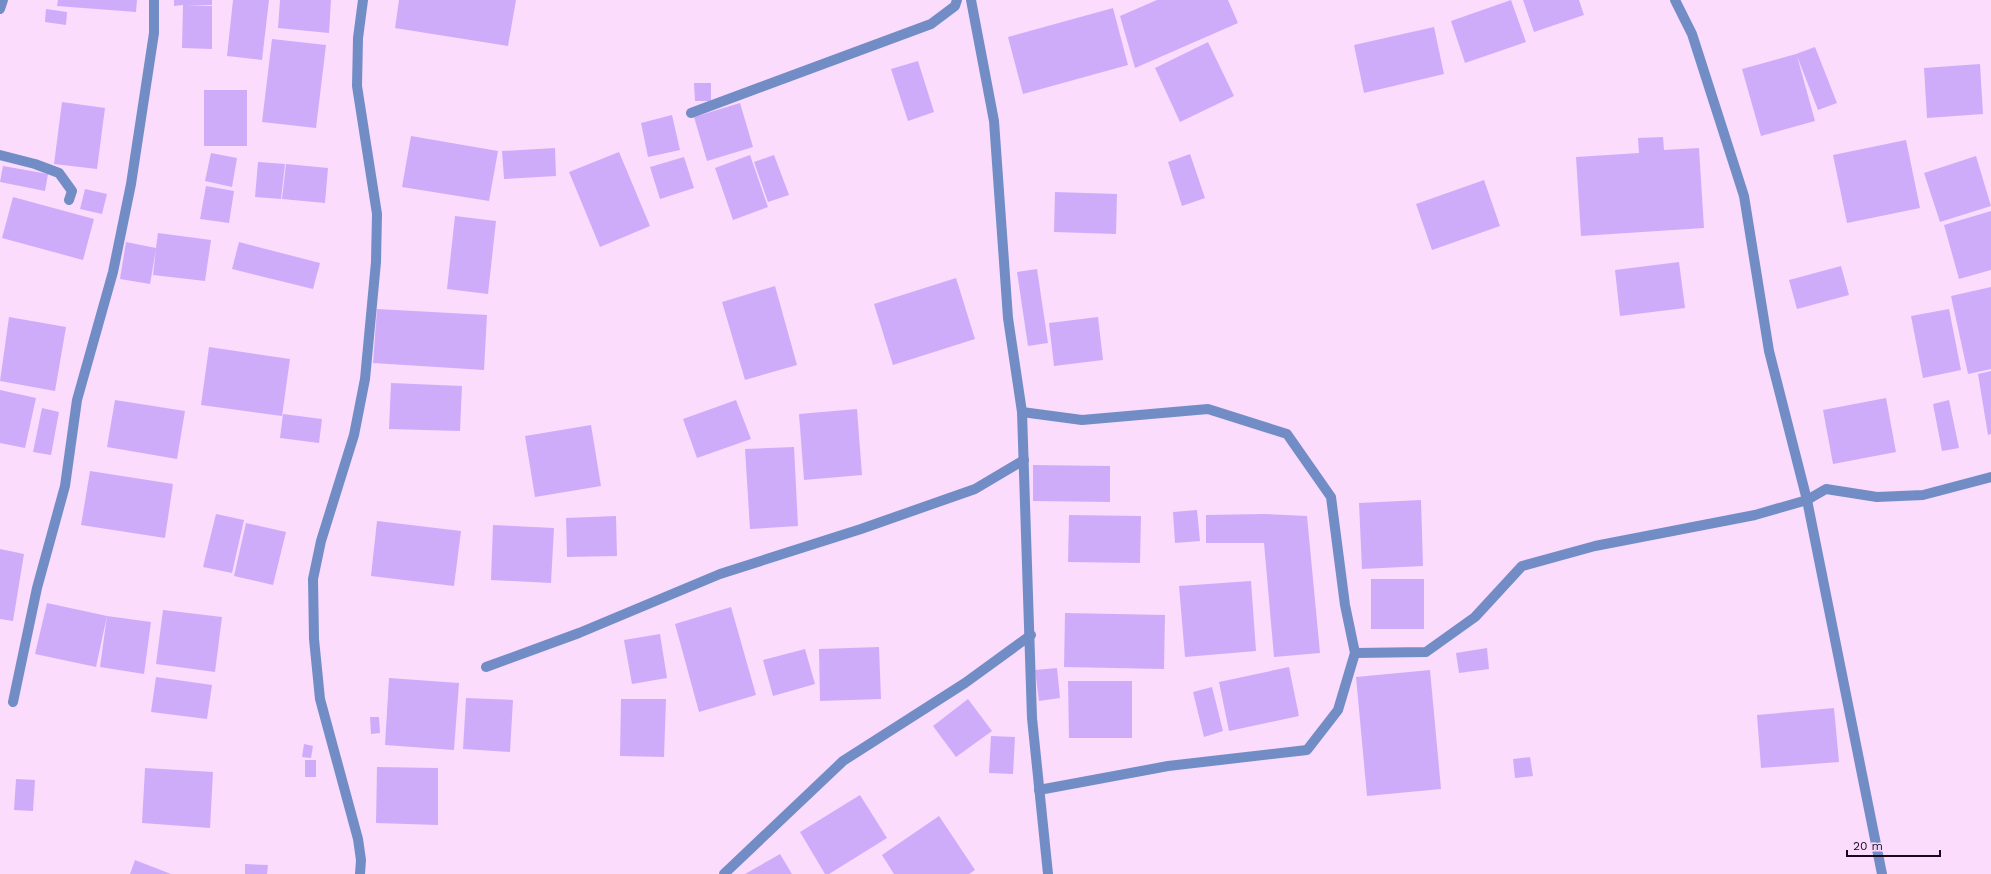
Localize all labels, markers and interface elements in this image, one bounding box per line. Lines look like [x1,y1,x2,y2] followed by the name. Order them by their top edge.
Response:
[1847,832,1940,858] scale bar
[1853,839,1883,853] text: 20 m

